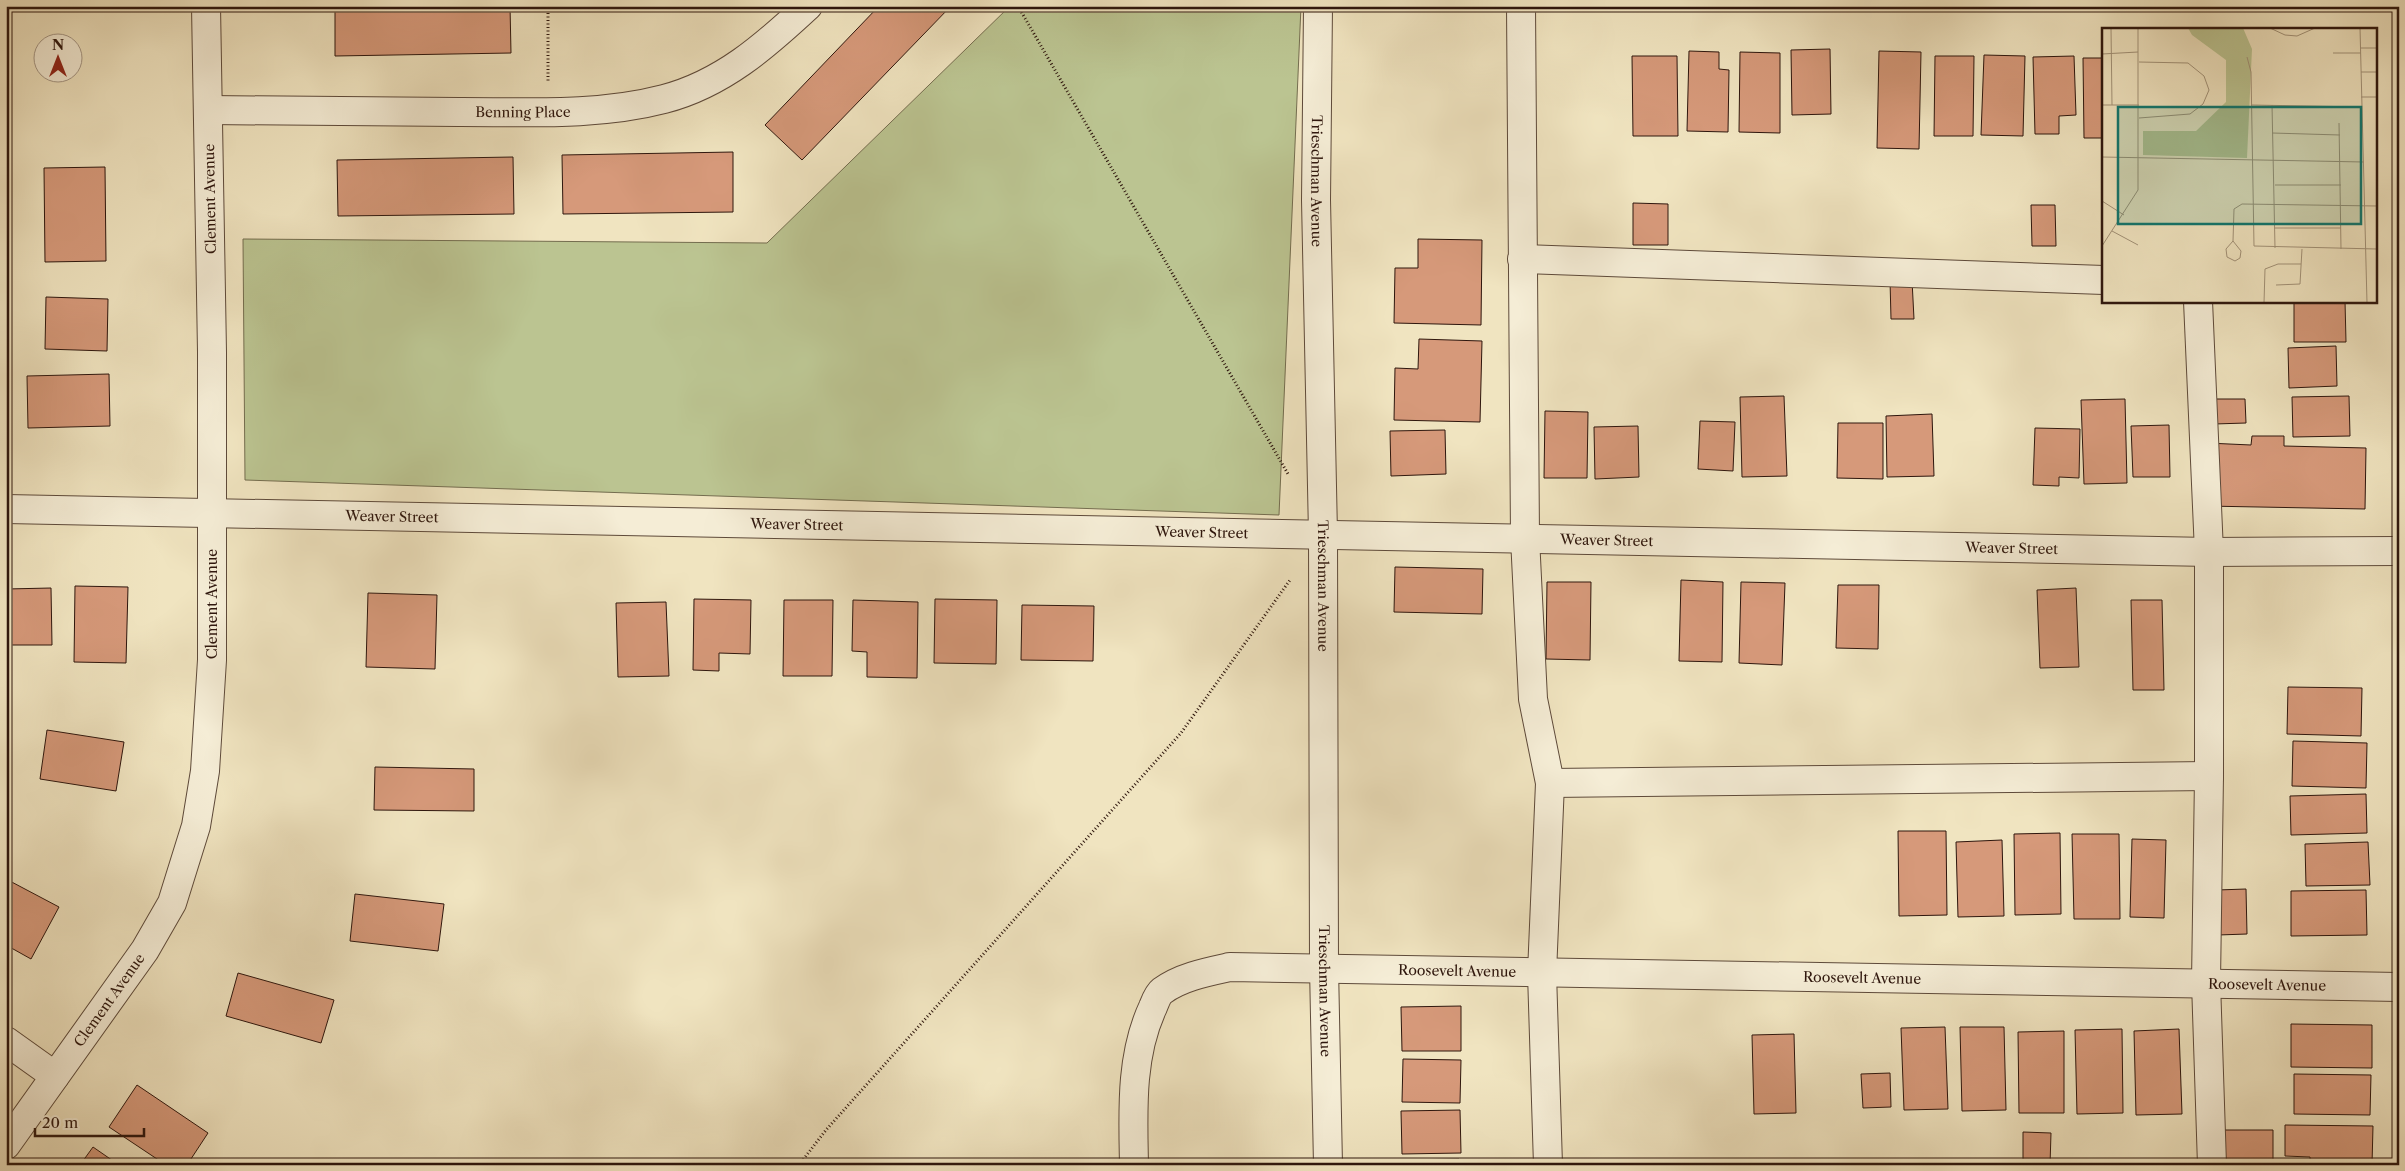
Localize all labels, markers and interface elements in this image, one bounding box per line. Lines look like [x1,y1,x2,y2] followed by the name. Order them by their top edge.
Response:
[2102,28,2378,302] inset map
[32,32,82,82] north arrow
[52,36,64,54] text: N
[475,103,571,121] street label: Benning Place
[1307,115,1326,247] street label: Trieschman Avenue
[200,144,220,254] street label: Clement Avenue
[344,507,439,526] street label: Weaver Street
[749,515,844,534] street label: Weaver Street
[1314,520,1332,652] street label: Trieschman Avenue
[1154,522,1249,542] street label: Weaver Street
[1559,530,1653,550] street label: Weaver Street
[1964,538,2058,558] street label: Weaver Street
[203,549,221,659] street label: Clement Avenue
[1315,925,1335,1057] street label: Trieschman Avenue
[70,950,149,1050] street label: Clement Avenue
[1398,961,1517,981] street label: Roosevelt Avenue
[1803,968,1921,988] street label: Roosevelt Avenue
[2208,975,2326,995] street label: Roosevelt Avenue
[35,1106,144,1138] scale bar
[42,1113,78,1132] text: 20 m

